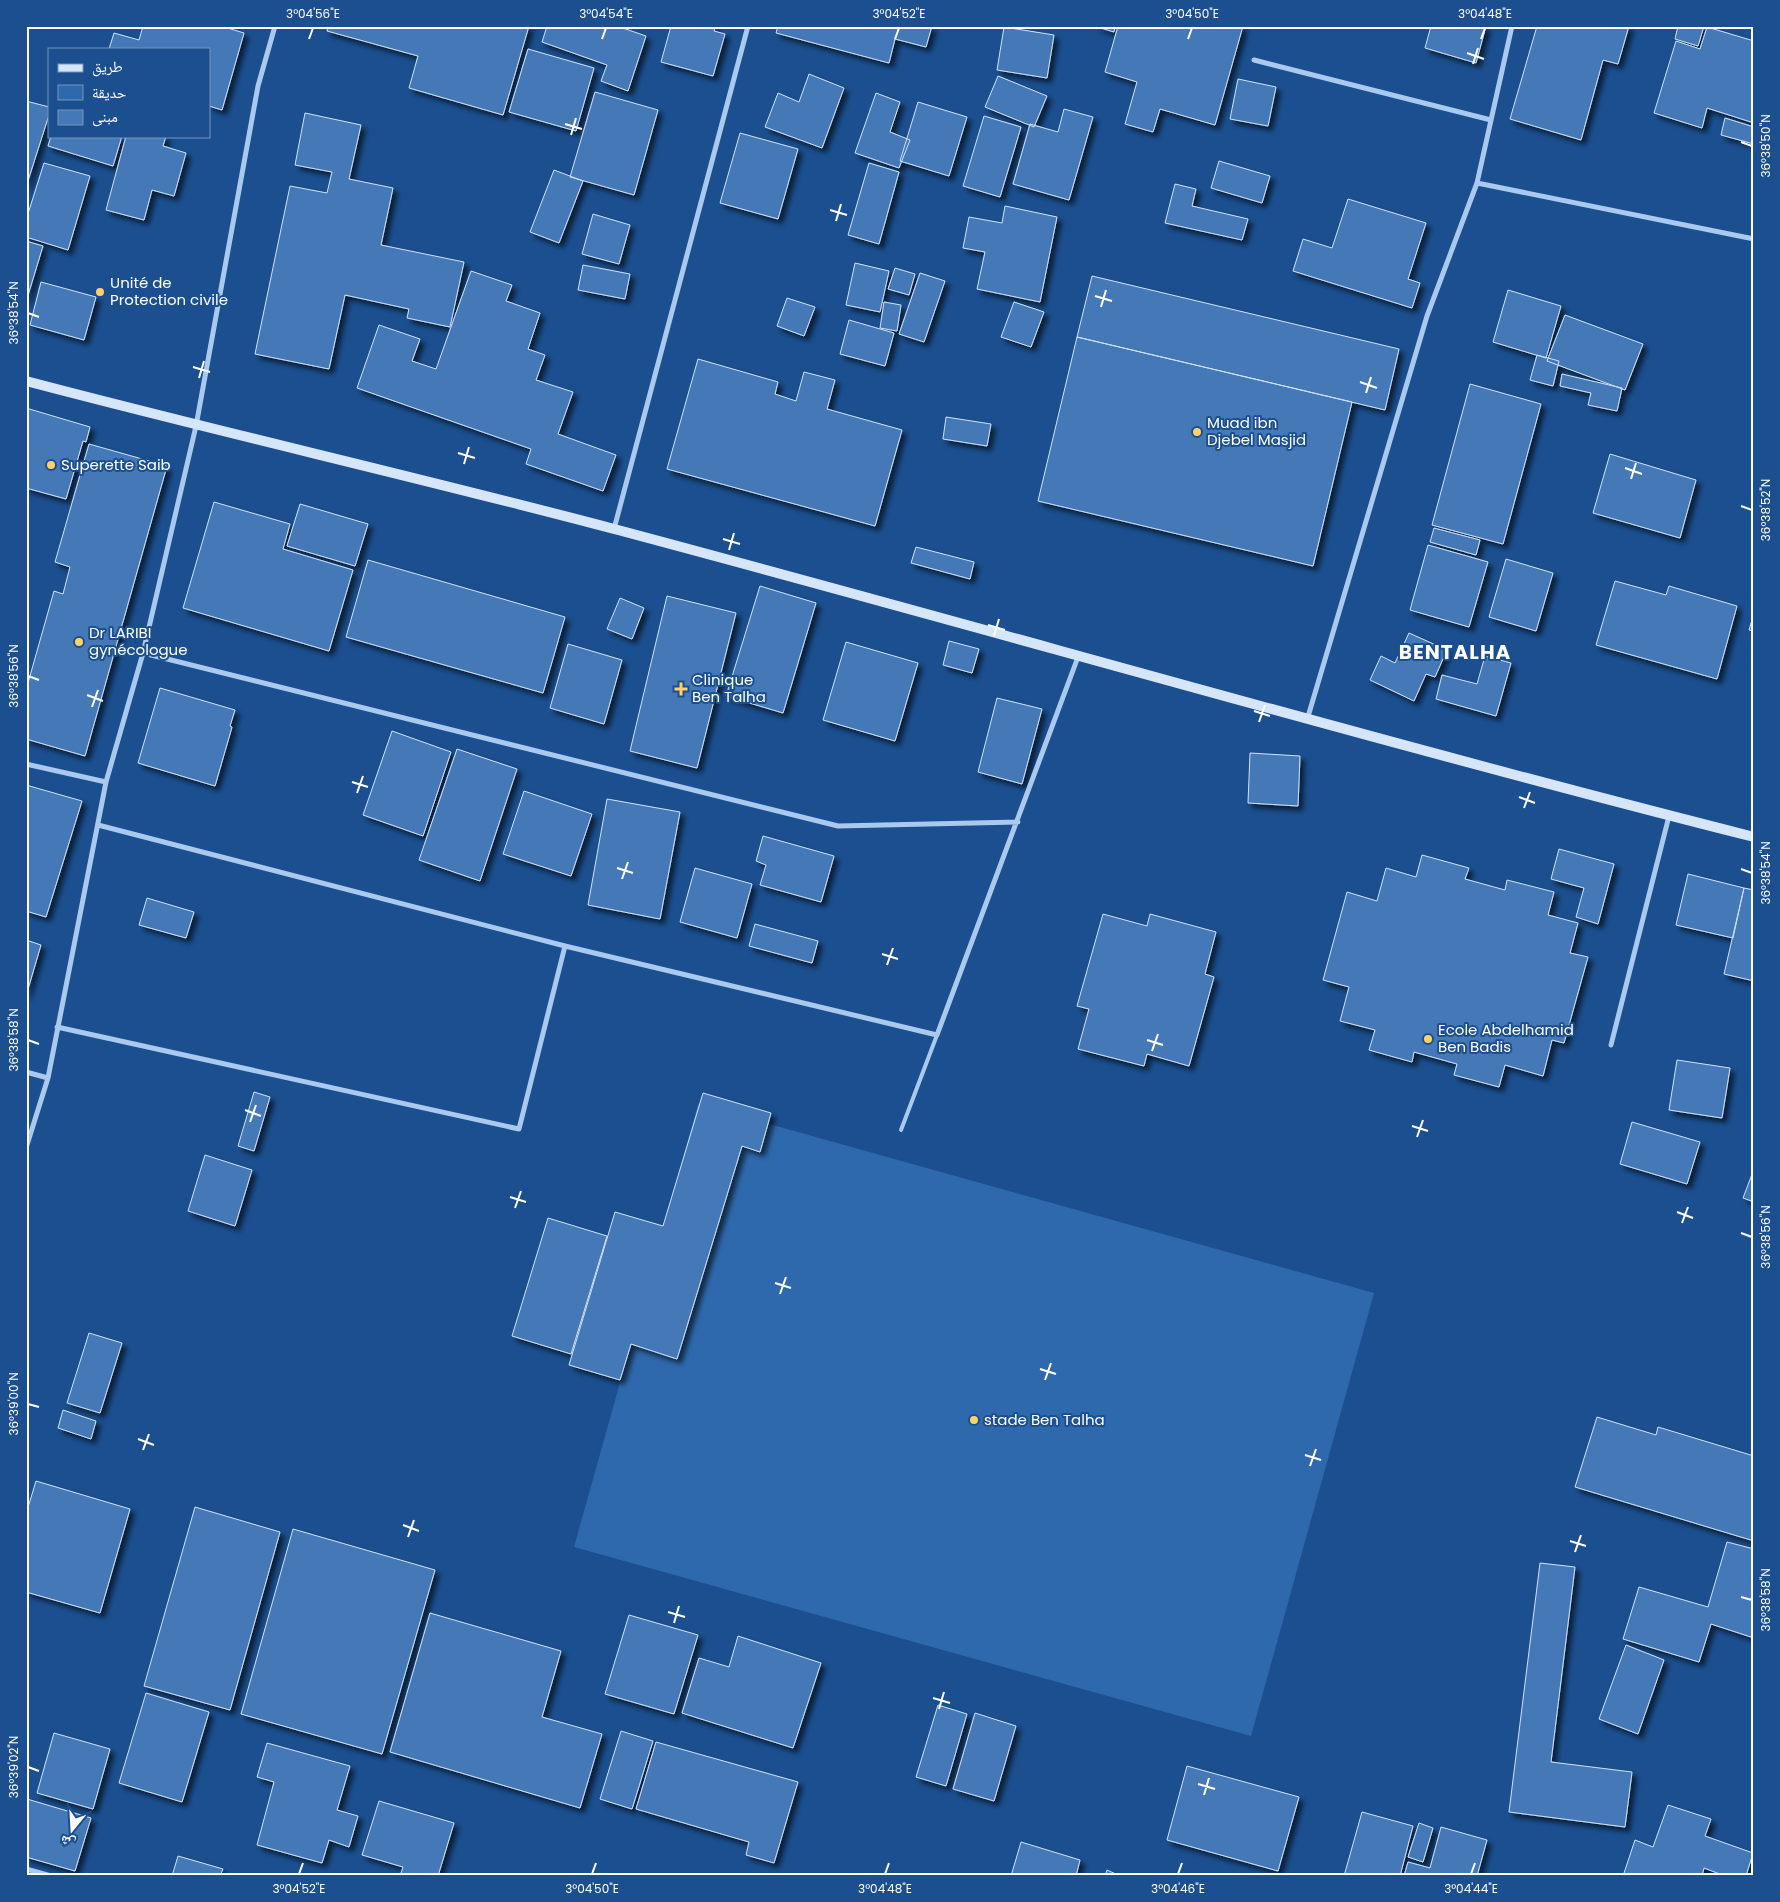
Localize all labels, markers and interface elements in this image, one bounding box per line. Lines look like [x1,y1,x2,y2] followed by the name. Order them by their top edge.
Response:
[286,5,340,22] text: 3°04'56"E
[579,5,633,22] text: 3°04'54"E
[872,5,926,22] text: 3°04'52"E
[1165,5,1219,22] text: 3°04'50"E
[1458,5,1512,22] text: 3°04'48"E
[48,48,210,138] legend
[92,56,123,77] text: طريق
[92,82,127,103] text: حديقة
[92,106,118,127] text: مبنى
[1757,114,1774,178] text: 36°38'50"N
[110,272,228,310] place label: Unité de Protection civile
[5,281,22,345] text: 36°38'54"N
[94,286,106,298] marker: Unité de Protection civile
[1207,412,1306,450] place label: Muad ibn Djebel Masjid
[1191,426,1203,438] marker: Muad ibn Djebel Masjid
[61,454,171,475] place label: Superette Saib
[45,459,57,471] marker: Superette Saib
[1757,479,1774,541] text: 36°38'52"N
[89,622,188,660] place label: Dr LARIBI gynécologue
[73,636,85,648] marker: Dr LARIBI gynécologue
[1399,638,1511,666] district label: BENTALHA
[5,644,22,708] text: 36°38'56"N
[692,669,766,707] place label: Clinique Ben Talha
[674,682,688,696] marker: Clinique Ben Talha
[1757,841,1774,905] text: 36°38'54"N
[5,1008,22,1072] text: 36°38'58"N
[1438,1019,1574,1057] place label: Ecole Abdelhamid Ben Badis
[1422,1033,1434,1045] marker: Ecole Abdelhamid Ben Badis
[1757,1205,1774,1269] text: 36°38'56"N
[5,1372,22,1436] text: 36°39'00"N
[984,1409,1105,1430] place label: stade Ben Talha
[968,1414,980,1426] marker: stade Ben Talha
[1757,1568,1774,1632] text: 36°38'58"N
[5,1736,22,1798] text: 36°39'02"N
[48,1804,98,1854] north arrow
[58,1831,78,1854] text: ش
[272,1880,326,1897] text: 3°04'52"E
[565,1880,619,1897] text: 3°04'50"E
[858,1880,912,1897] text: 3°04'48"E
[1151,1880,1205,1897] text: 3°04'46"E
[1444,1880,1498,1897] text: 3°04'44"E

